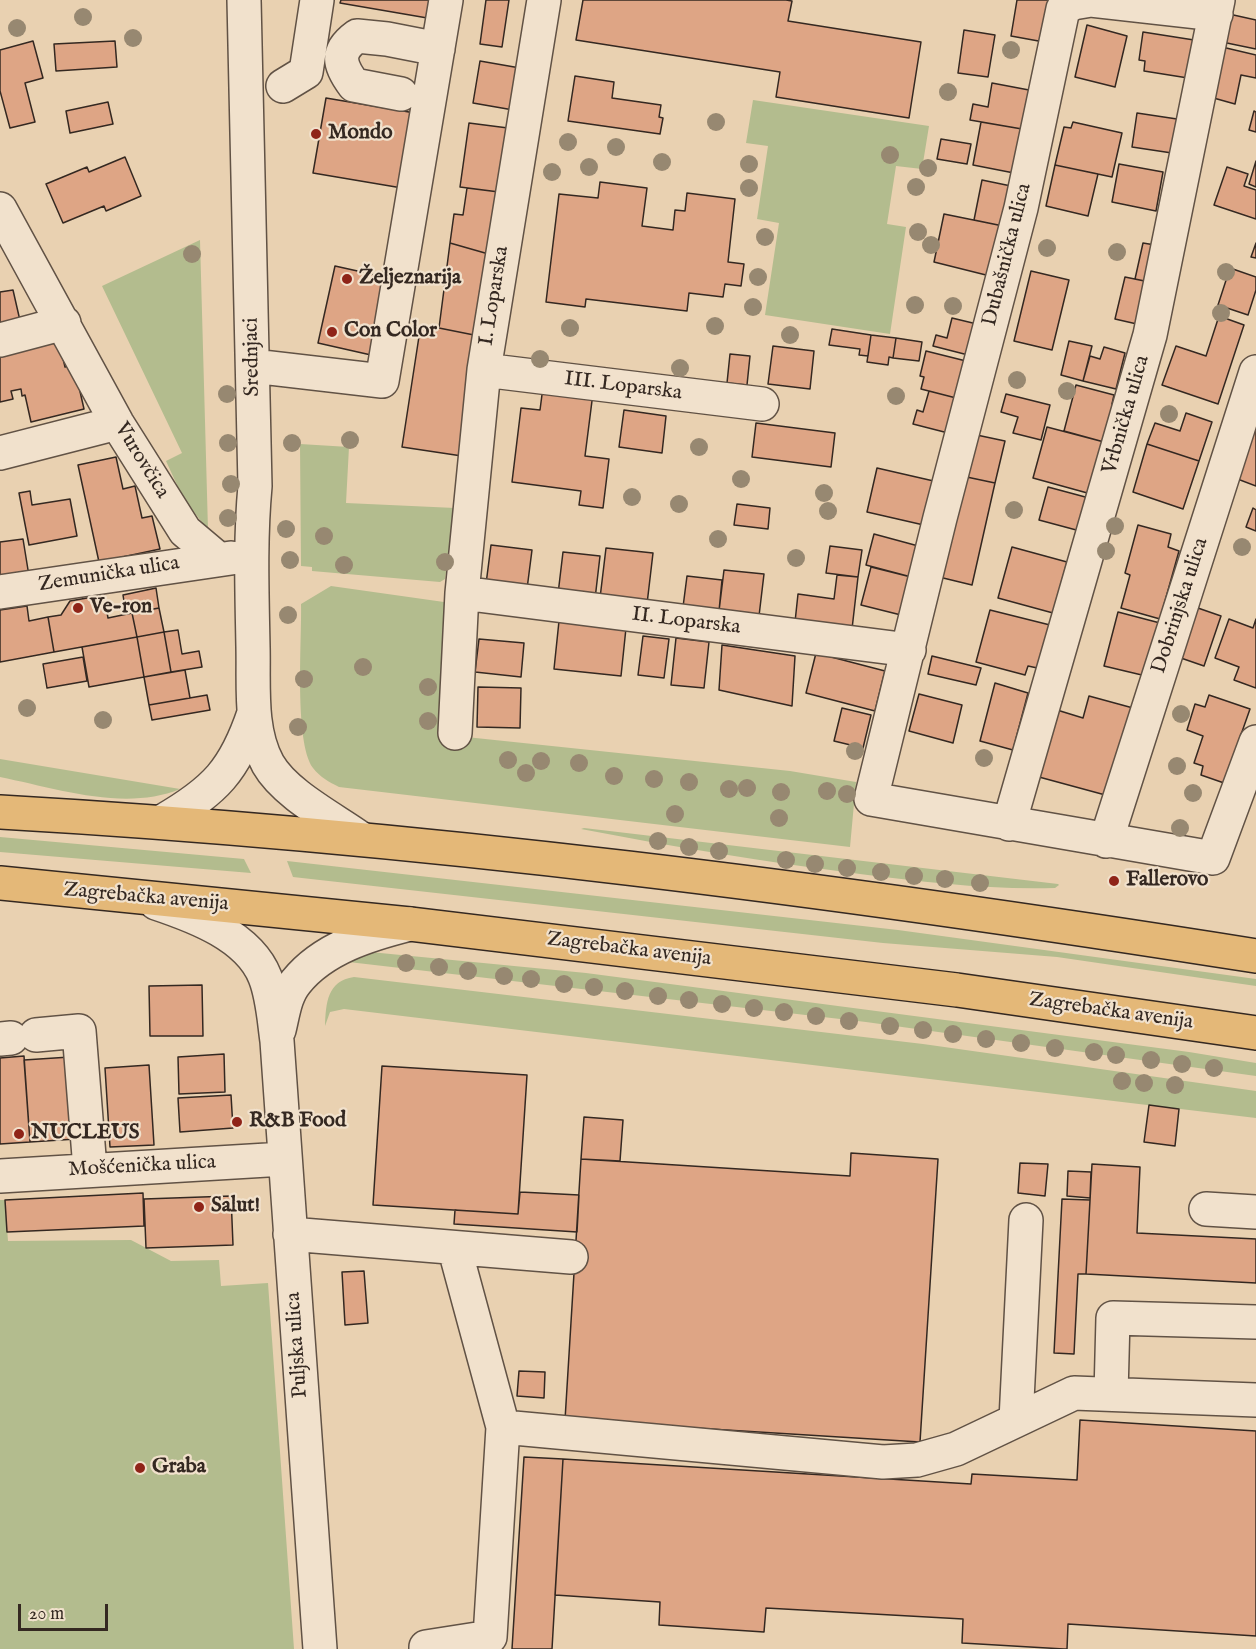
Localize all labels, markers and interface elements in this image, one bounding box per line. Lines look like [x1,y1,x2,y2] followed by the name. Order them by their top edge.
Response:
[328,121,392,147] place label: Mondo
[309,127,323,141] marker: Mondo
[978,181,1038,329] street label: Dubašnička ulica
[475,244,515,348] street label: I. Loparska
[359,266,461,292] place label: Željeznarija
[340,272,354,286] marker: Željeznarija
[240,317,266,397] street label: Srednjaci
[344,319,437,345] place label: Con Color
[325,325,339,339] marker: Con Color
[1098,353,1156,477] street label: Vrbnička ulica
[563,367,683,407] street label: III. Loparska
[108,418,174,504] street label: Vurovčica
[1147,535,1215,677] street label: Dobrinjska ulica
[37,551,181,599] street label: Zemunička ulica
[90,595,152,621] place label: Ve-ron
[71,601,85,615] marker: Ve-ron
[630,603,742,641] street label: II. Loparska
[1126,868,1208,894] place label: Fallerovo
[1107,874,1121,888] marker: Fallerovo
[63,878,229,918] street label: Zagrebačka avenija
[545,927,713,973] street label: Zagrebačka avenija
[1027,988,1195,1036] street label: Zagrebačka avenija
[249,1109,346,1135] place label: R&B Food
[230,1115,244,1129] marker: R&B Food
[31,1121,139,1147] place label: NUCLEUS
[12,1127,26,1141] marker: NUCLEUS
[68,1151,216,1183] street label: Mošćenička ulica
[211,1194,260,1220] place label: Salut!
[192,1200,206,1214] marker: Salut!
[282,1291,314,1399] street label: Puljska ulica
[152,1455,206,1481] place label: Graba
[133,1461,147,1475] marker: Graba
[21,1592,111,1630] scale bar
[29,1603,64,1626] text: 20 m

